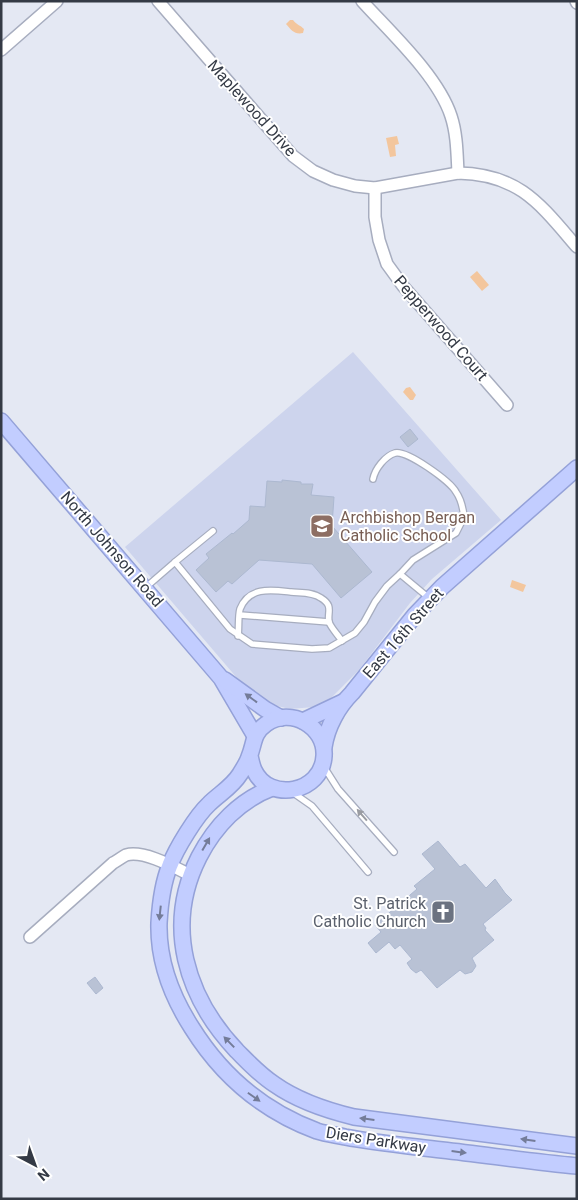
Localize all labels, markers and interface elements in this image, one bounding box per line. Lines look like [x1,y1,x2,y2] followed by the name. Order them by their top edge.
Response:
[204,56,300,160] street label: Maplewood Drive
[390,272,492,384] street label: Pepperwood Court
[57,487,167,611] street label: North Johnson Road
[340,508,475,545] place label: Archbishop Bergan Catholic School
[309,513,335,539] school or university icon: Archbishop Bergan Catholic School
[359,584,447,682] street label: East 16th Street
[245,693,258,704] one-way arrow
[357,809,368,821] one-way arrow
[202,837,211,850] one-way arrow
[313,894,427,931] place label: St. Patrick Catholic Church
[430,899,456,925] church icon: St. Patrick Catholic Church
[156,906,164,922] one-way arrow
[223,1036,235,1048] one-way arrow
[247,1092,261,1102] one-way arrow
[359,1115,375,1123] one-way arrow
[325,1123,428,1157] street label: Diers Parkway
[520,1136,536,1144] one-way arrow
[10,1140,60,1190] north arrow
[451,1148,467,1156] one-way arrow
[35,1166,53,1184] text: N

